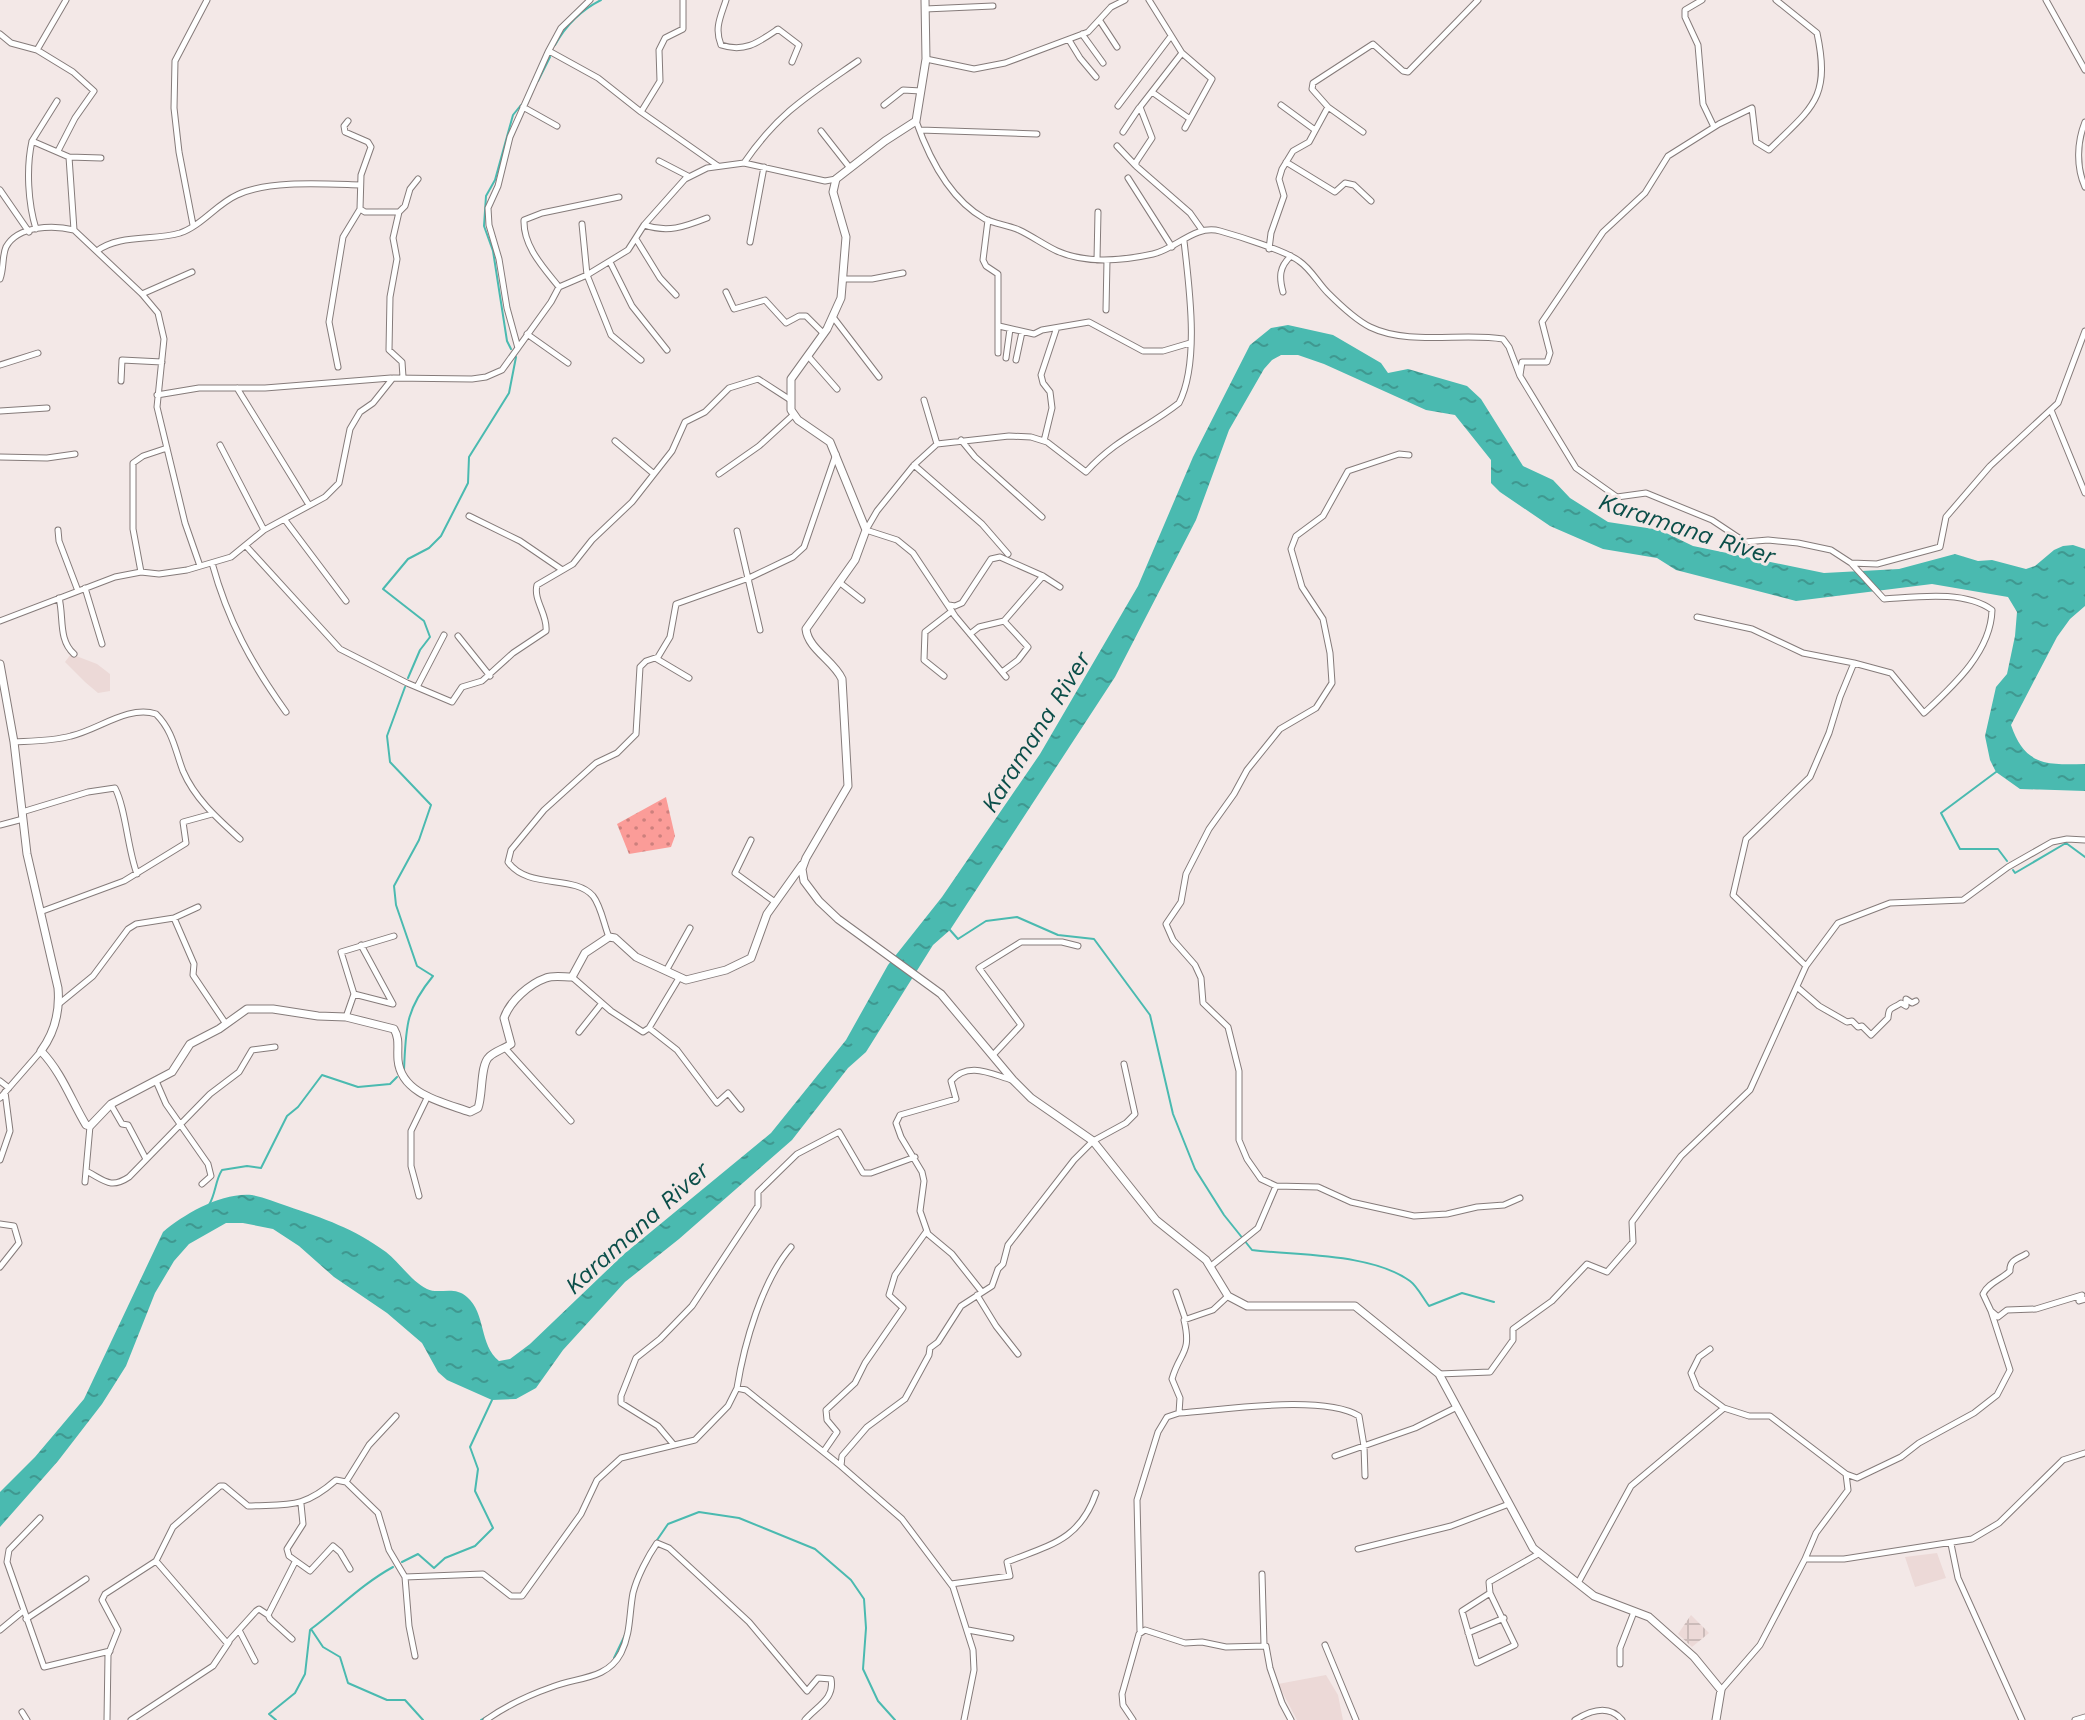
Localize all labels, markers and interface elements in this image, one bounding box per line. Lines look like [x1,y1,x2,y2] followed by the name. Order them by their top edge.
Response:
[1595,487,1780,571] water label: Karamana River
[975,645,1097,817] water label: Karamana River
[559,1155,716,1300] water label: Karamana River

